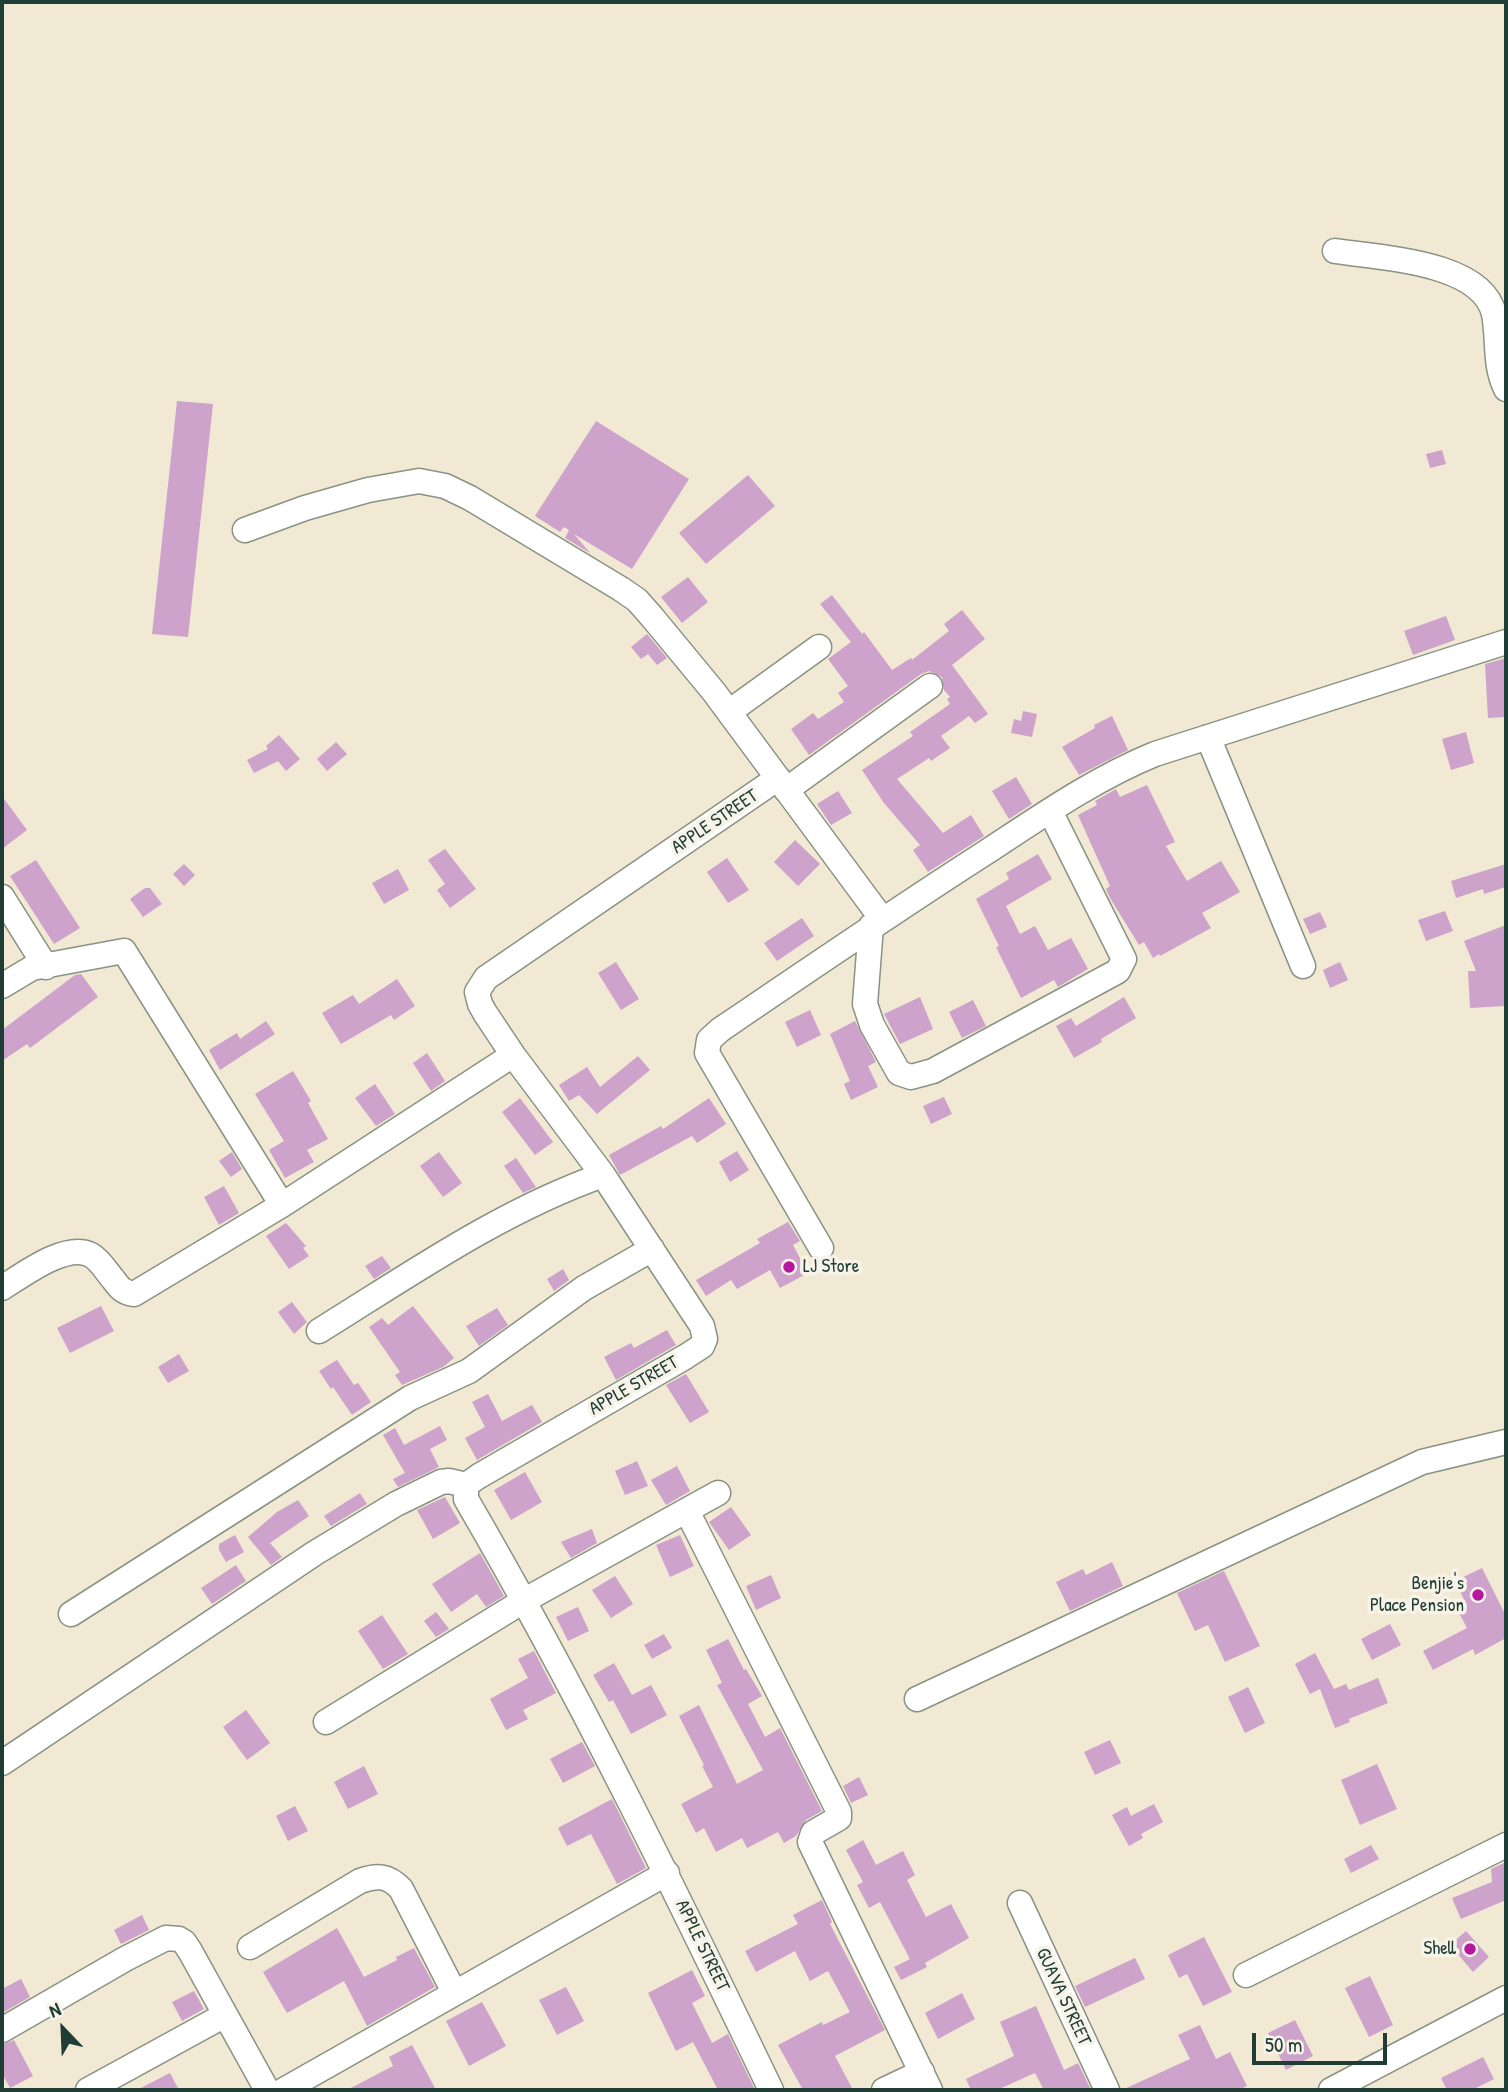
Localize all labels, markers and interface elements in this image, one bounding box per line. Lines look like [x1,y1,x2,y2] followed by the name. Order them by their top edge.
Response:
[667,785,763,859] street label: APPLE STREET
[803,1256,859,1278] place label: LJ Store
[781,1259,797,1275] marker: LJ Store
[585,1351,683,1421] street label: APPLE STREET
[1370,1573,1464,1617] place label: Benjie's Place Pension
[1470,1587,1486,1603] marker: Benjie's Place Pension
[670,1896,734,1996] street label: APPLE STREET
[1424,1938,1456,1960] place label: Shell
[1462,1941,1478,1957] marker: Shell
[1030,1945,1096,2049] street label: GUAVA STREET
[28,1994,98,2064] north arrow
[45,1996,65,2024] text: N
[1256,2018,1391,2062] scale bar
[1265,2030,1302,2059] text: 50 m

